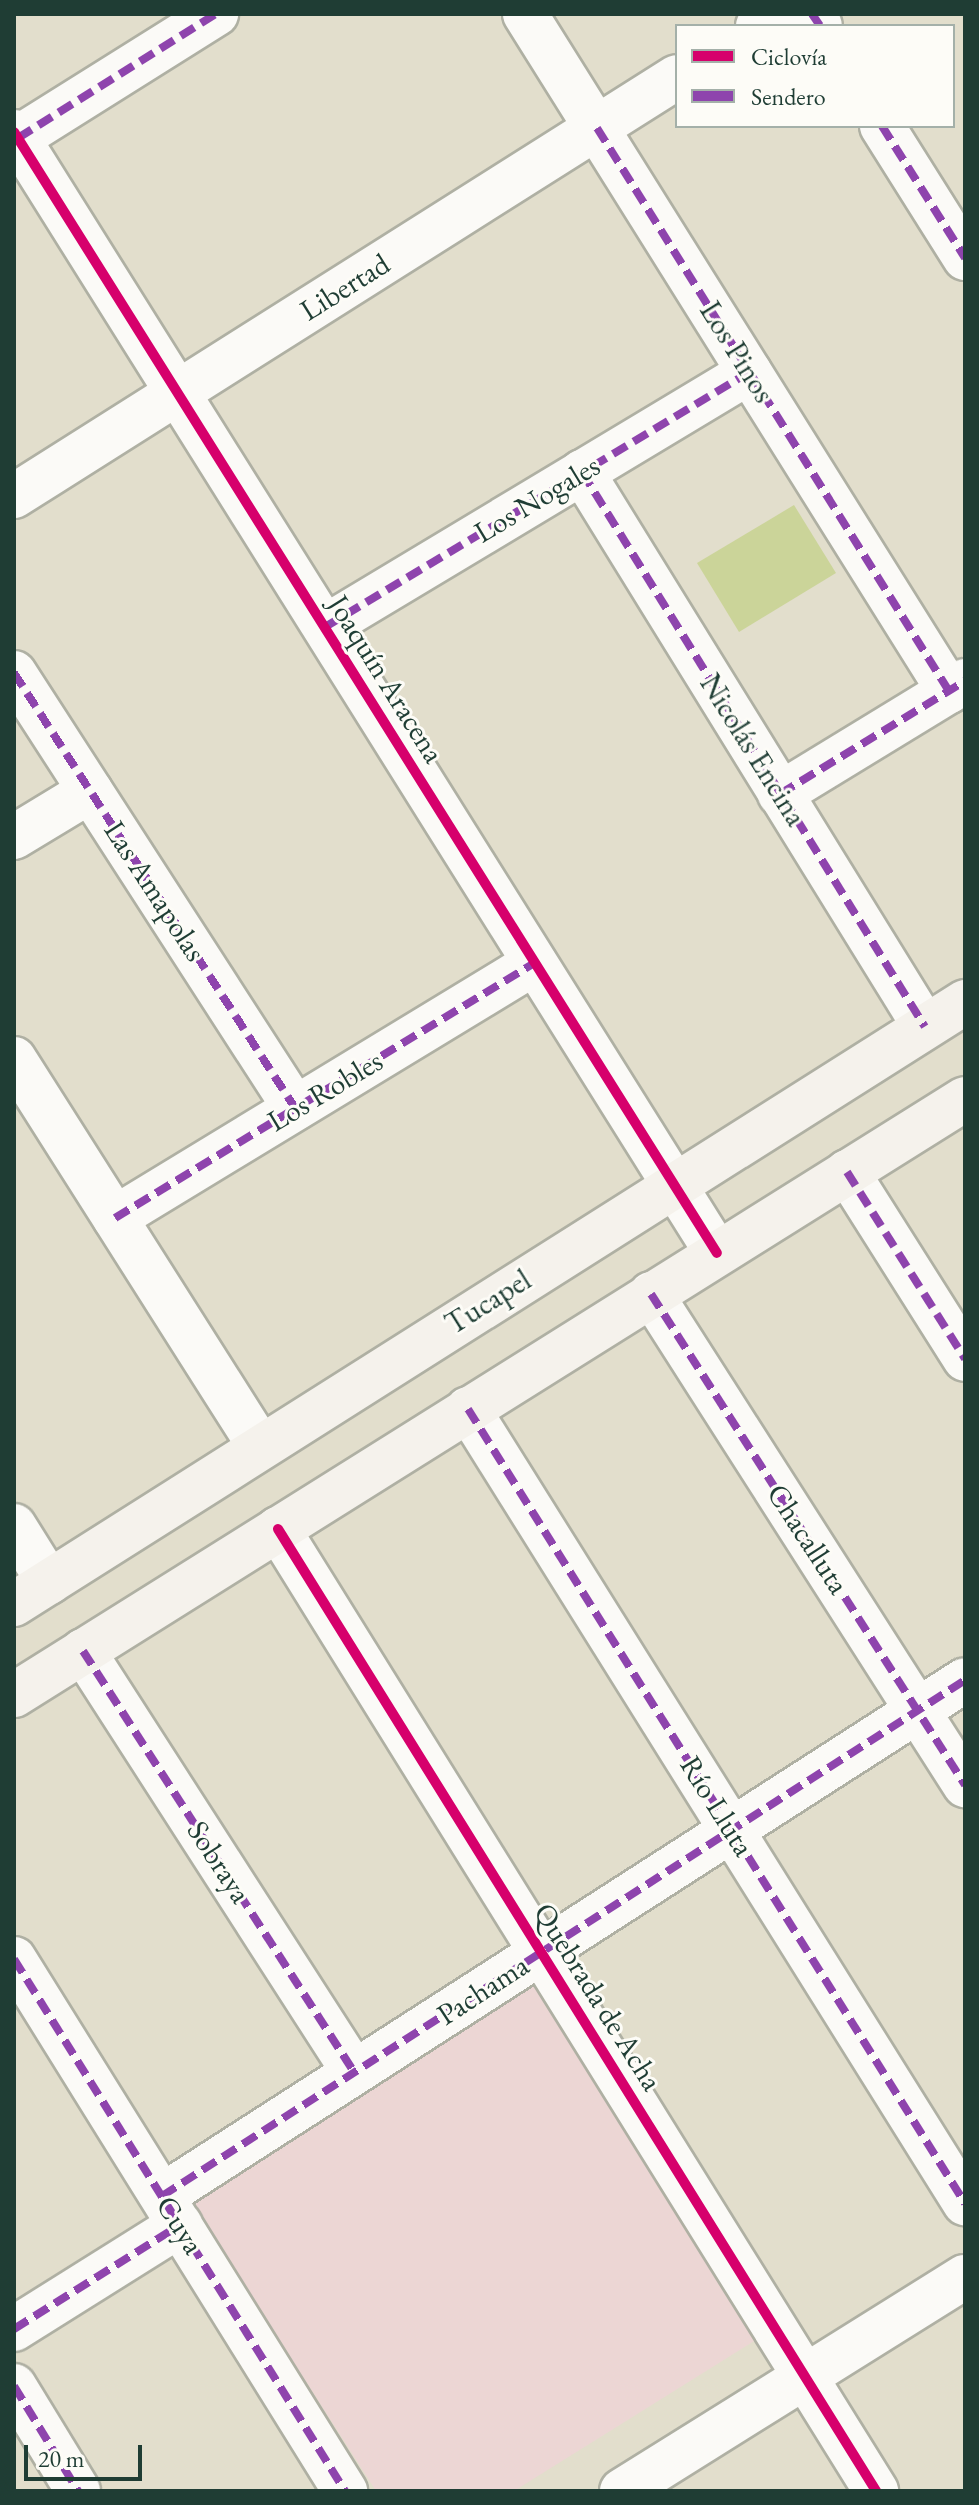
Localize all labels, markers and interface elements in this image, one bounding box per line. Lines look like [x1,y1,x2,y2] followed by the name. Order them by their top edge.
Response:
[675,24,955,128] legend
[751,41,827,72] text: Ciclovía
[751,81,826,112] text: Sendero
[294,246,396,328] street label: Libertad
[692,295,782,409] street label: Los Pinos
[468,447,606,551] street label: Los Nogales
[320,588,452,770] street label: Joaquín Aracena
[692,667,814,833] street label: Nicolás Encina
[96,814,214,968] street label: Las Amapolas
[261,1043,389,1139] street label: Los Robles
[439,1262,537,1342] street label: Tucapel
[759,1477,857,1601] street label: Chacalluta
[672,1749,762,1863] street label: Río Lluta
[179,1814,259,1910] street label: Sobraya
[526,1897,670,2097] street label: Quebrada de Acha
[430,1947,536,2033] street label: Pachama
[148,2189,212,2261] street label: Cuya
[28,2429,146,2479] scale bar
[38,2443,85,2474] text: 20 m

